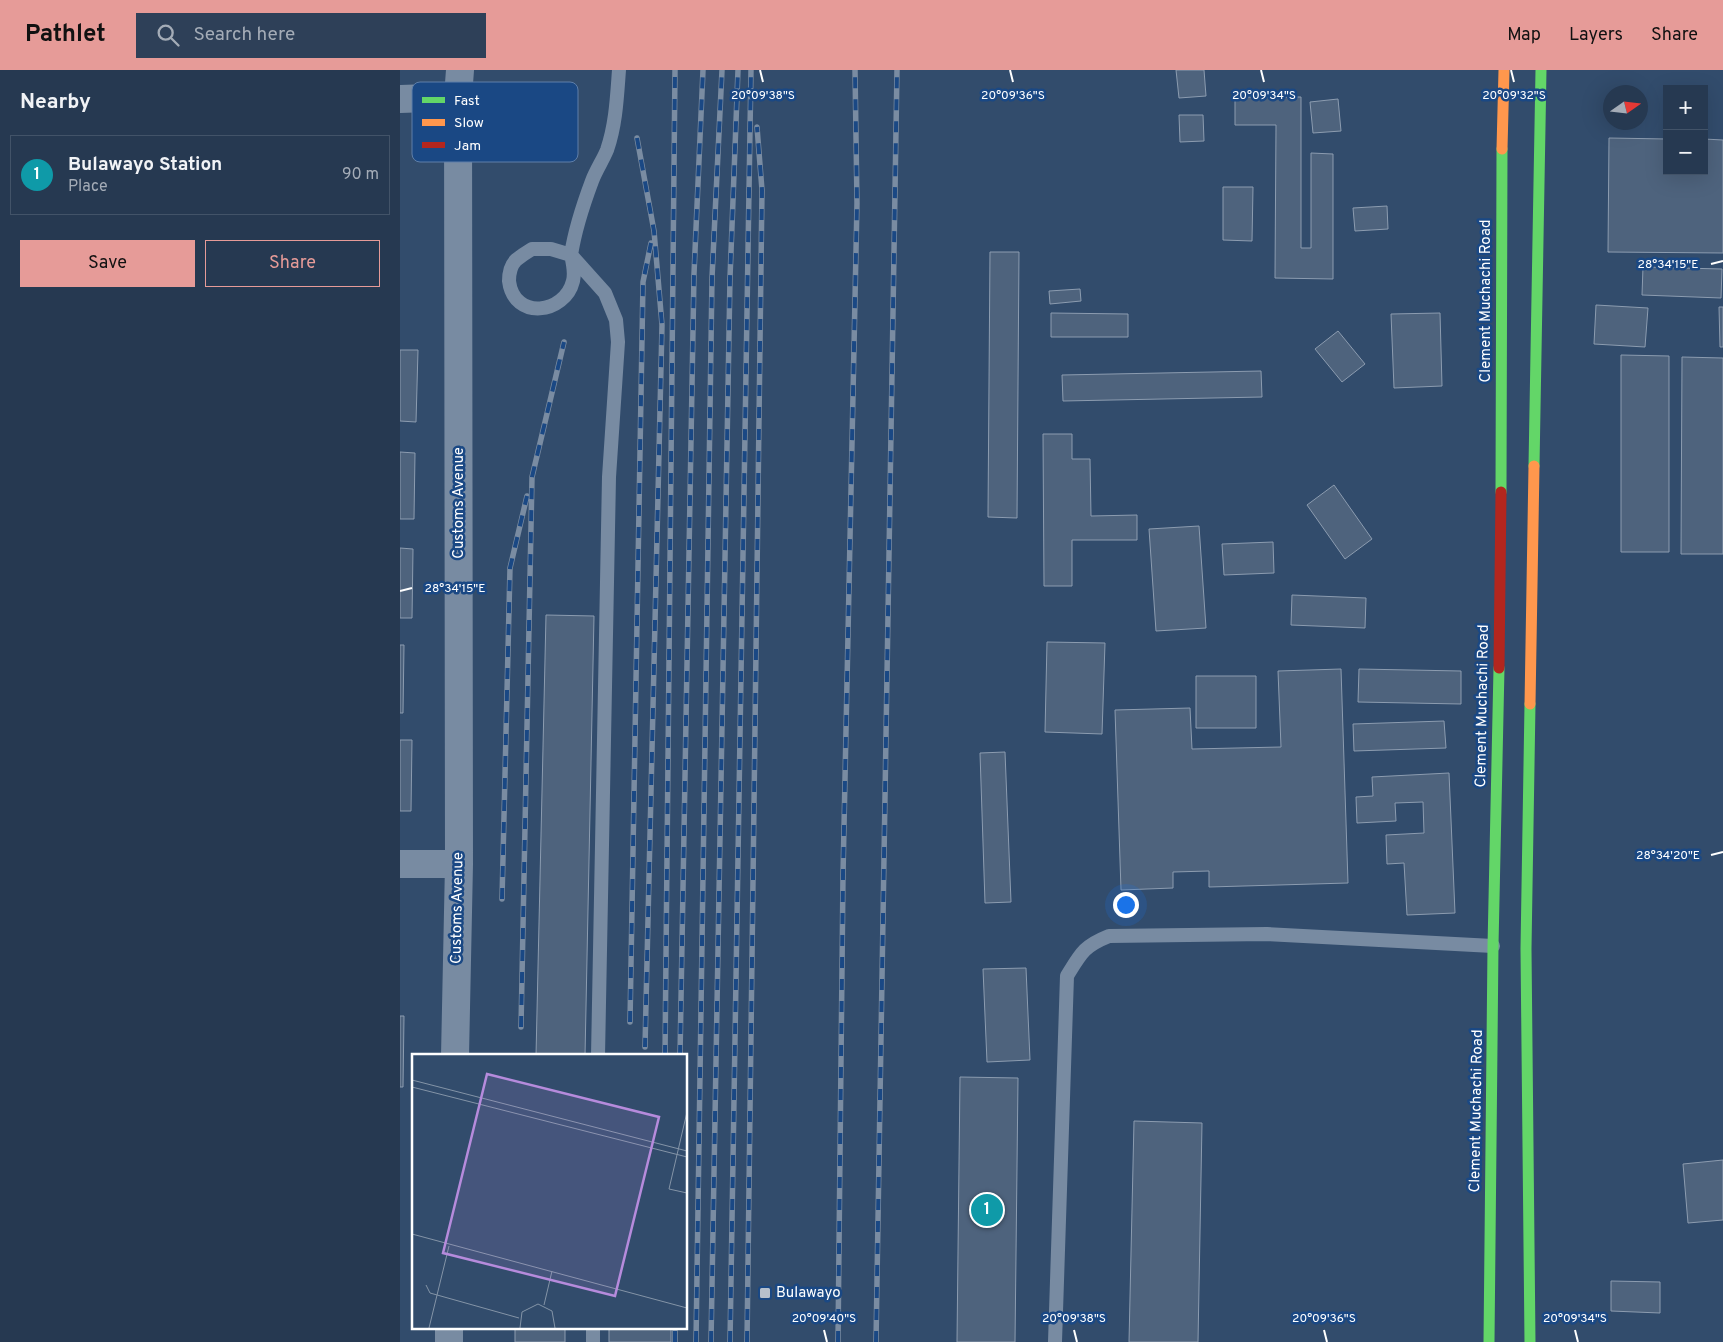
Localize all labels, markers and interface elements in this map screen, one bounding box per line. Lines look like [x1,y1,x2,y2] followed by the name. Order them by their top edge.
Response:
[136,13,486,58] search box
[25,20,106,50] text: Pathlet
[154,21,182,49] icon: search
[194,23,295,47] text: Search here
[1507,24,1541,47] text: Map
[1569,24,1623,47] text: Layers
[1651,24,1698,47] text: Share
[412,82,578,162] legend
[1603,85,1648,130] north arrow
[1663,85,1708,175] map controls
[1663,85,1708,130] button: +
[731,88,795,104] text: 20°09'38"S
[981,88,1045,104] text: 20°09'36"S
[1232,88,1296,104] text: 20°09'34"S
[1482,88,1546,104] text: 20°09'32"S
[20,89,91,116] text: Nearby
[454,93,480,110] text: Fast
[454,115,484,132] text: Slow
[1663,130,1708,175] button: −
[454,138,481,155] text: Jam
[68,153,222,177] text: Bulawayo Station
[34,165,40,185] text: 1
[342,165,379,185] text: 90 m
[68,177,108,197] text: Place
[1477,220,1496,383] street label: Clement Muchachi Road
[20,240,195,287] button: Save
[205,240,380,287] button: Share
[1638,257,1698,273] text: 28°34'15"E
[450,447,469,559] street label: Customs Avenue
[425,581,485,597] text: 28°34'15"E
[1472,624,1494,788] street label: Clement Muchachi Road
[1636,848,1700,864] text: 28°34'20"E
[448,852,468,964] street label: Customs Avenue
[1113,892,1139,918] your location
[1466,1029,1488,1193] street label: Clement Muchachi Road
[412,1054,688,1330] inset map
[971,1191,1003,1229] pin: 1
[776,1284,841,1303] place label: Bulawayo
[758,1286,772,1300] marker: Bulawayo
[792,1311,856,1327] text: 20°09'40"S
[1042,1311,1106,1327] text: 20°09'38"S
[1292,1311,1356,1327] text: 20°09'36"S
[1543,1311,1607,1327] text: 20°09'34"S

